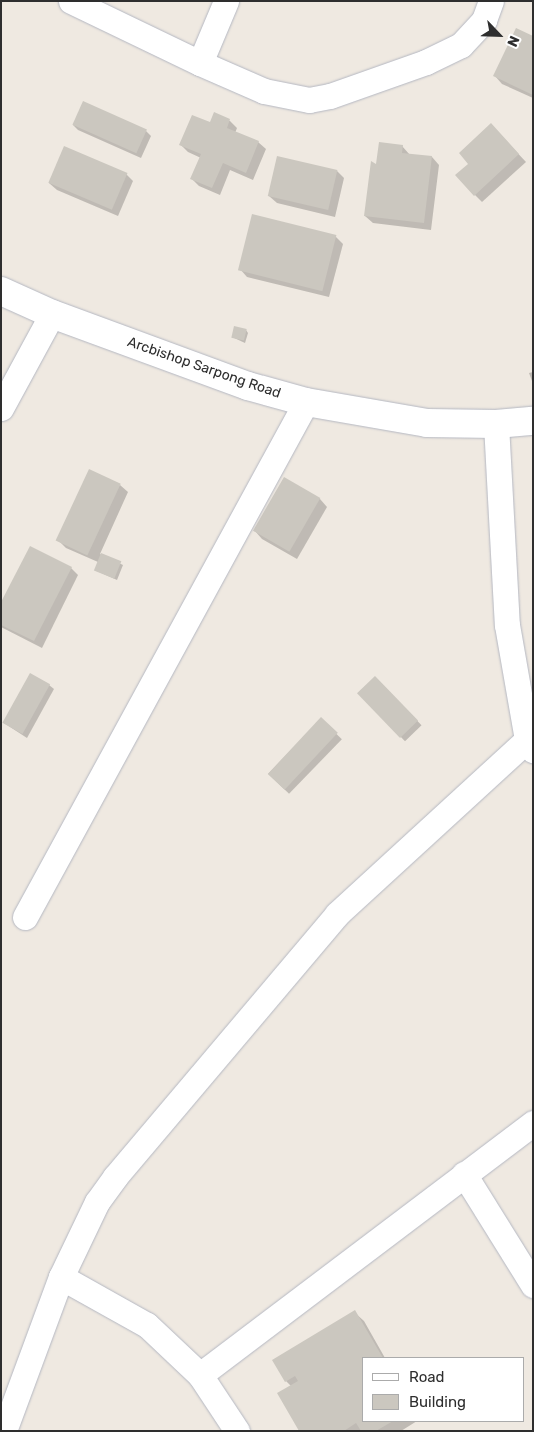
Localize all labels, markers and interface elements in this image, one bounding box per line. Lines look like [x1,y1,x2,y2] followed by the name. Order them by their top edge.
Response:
[474,10,524,60] north arrow
[503,33,523,49] text: N
[125,334,283,402] street label: Arcbishop Sarpong Road
[362,1357,524,1422] legend
[409,1368,445,1386] text: Road
[409,1393,466,1411] text: Building

